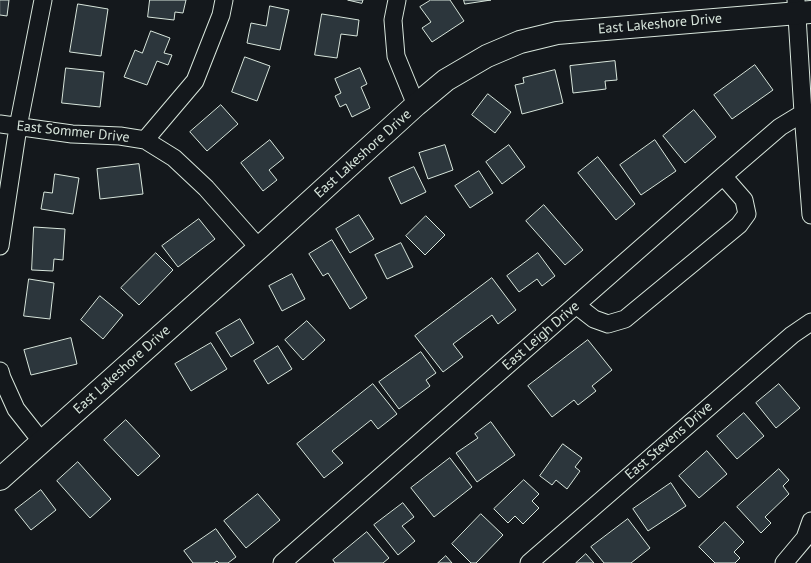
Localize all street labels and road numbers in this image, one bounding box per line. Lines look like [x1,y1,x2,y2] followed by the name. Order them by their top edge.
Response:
[597,10,723,38] street label: East Lakeshore Drive
[311,106,415,202] street label: East Lakeshore Drive
[16,118,130,146] street label: East Sommer Drive
[499,298,583,374] street label: East Leigh Drive
[70,322,174,418] street label: East Lakeshore Drive
[622,399,716,483] street label: East Stevens Drive

